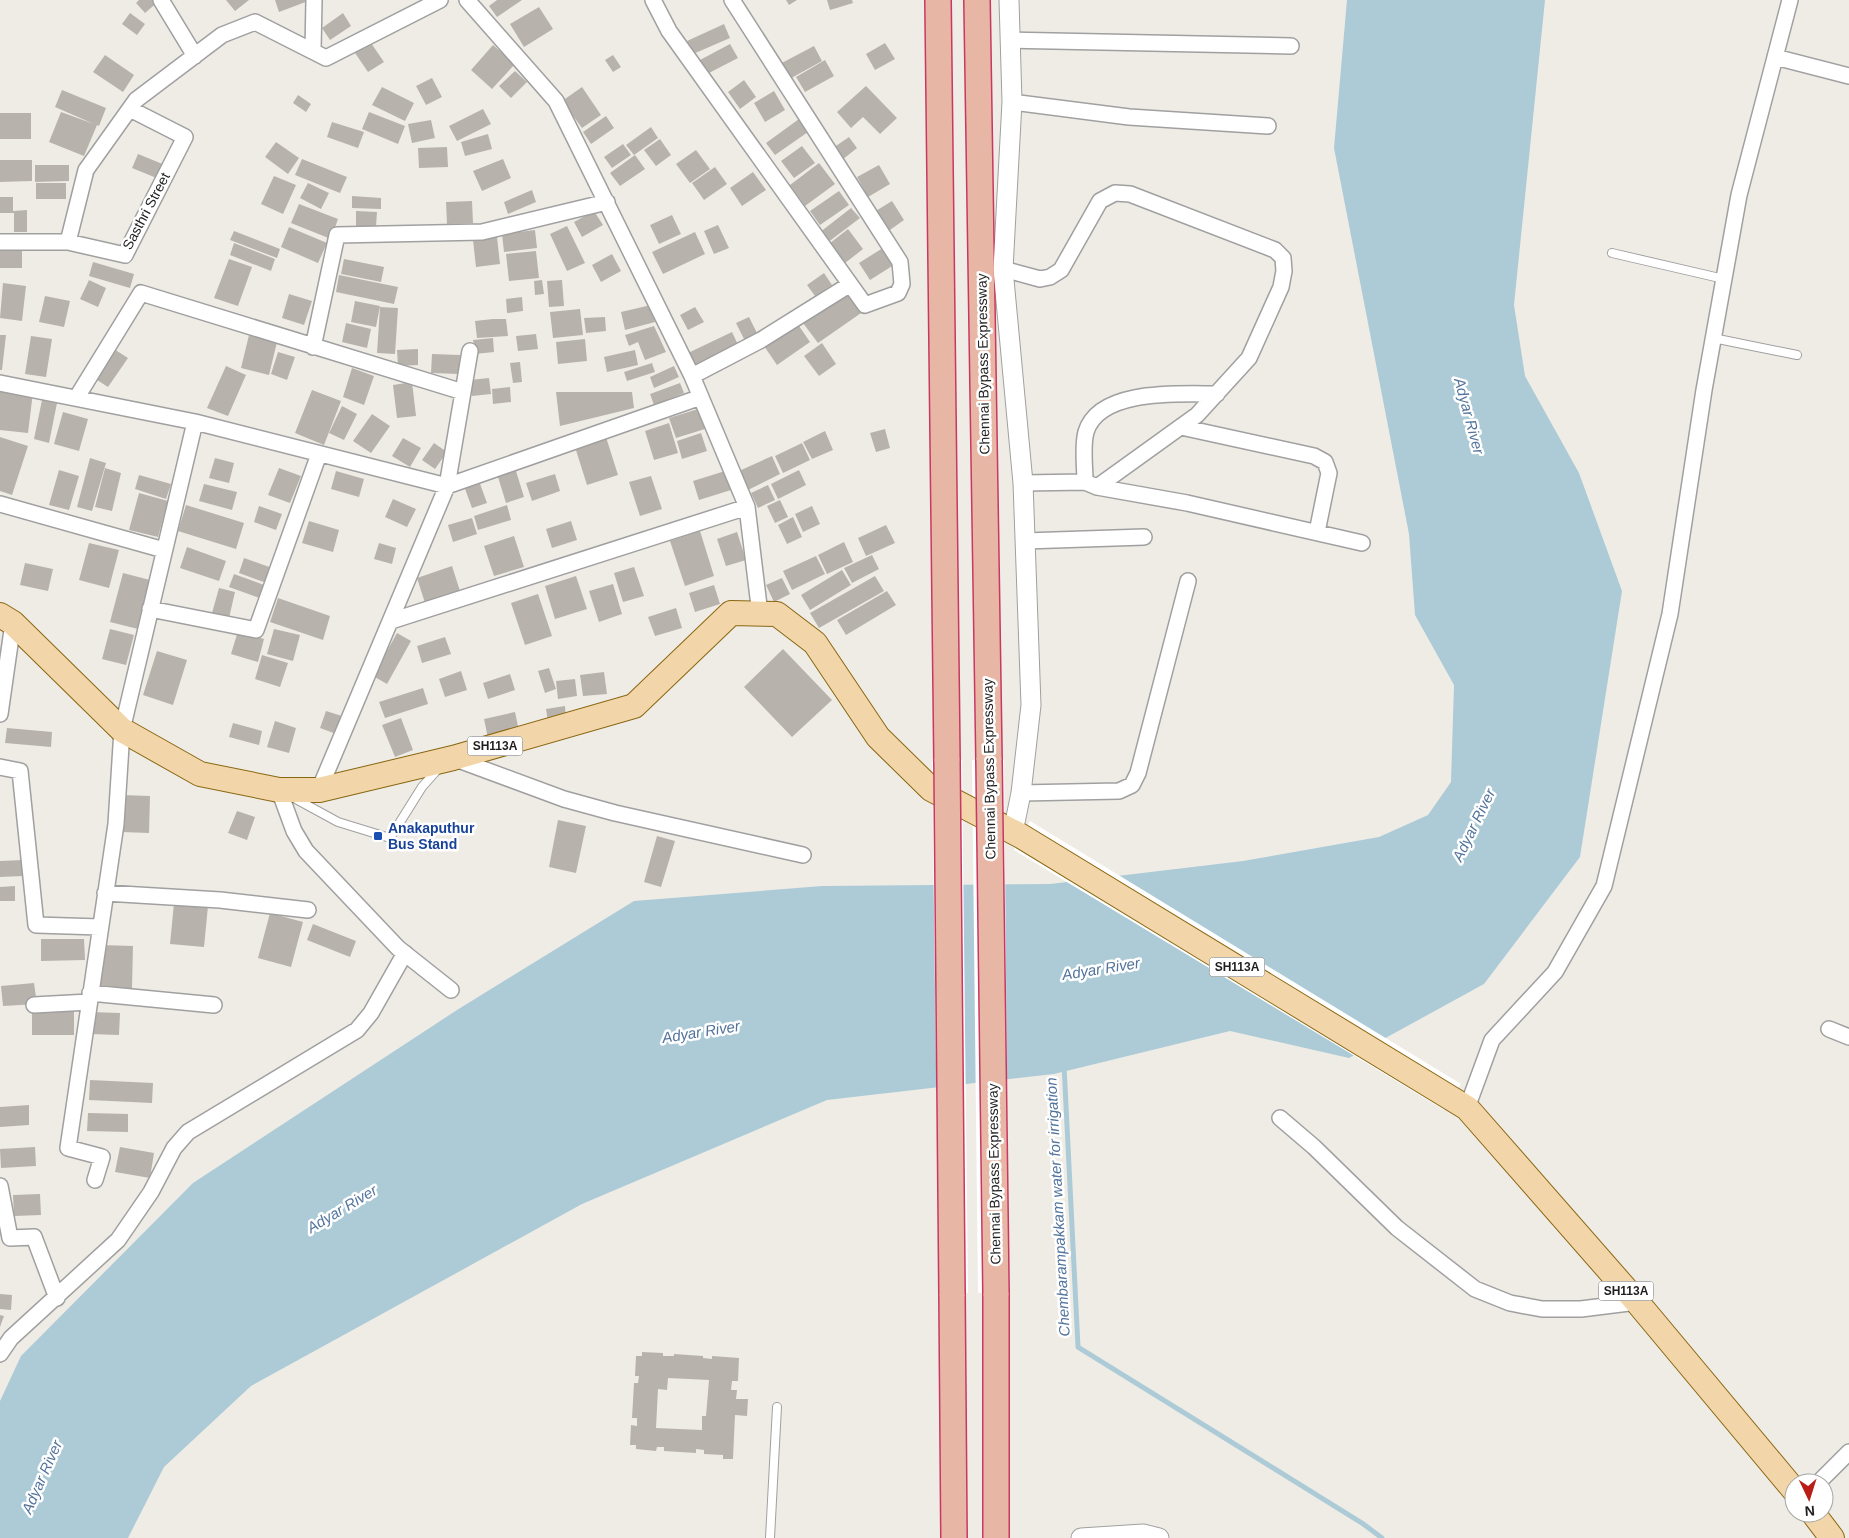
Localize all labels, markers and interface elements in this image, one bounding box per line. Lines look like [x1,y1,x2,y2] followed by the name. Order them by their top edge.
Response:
[119,170,173,252] street label: Sasthri Street
[973,273,993,455] street label: Chennai Bypass Expressway
[1451,375,1488,457] water label: Adyar River
[979,678,999,860] street label: Chennai Bypass Expressway
[468,736,522,756] road number: SH113A
[1448,785,1499,865] water label: Adyar River
[388,820,475,852] place label: Anakaputhur Bus Stand
[372,830,384,842] marker: Anakaputhur Bus Stand
[1060,954,1142,983] water label: Adyar River
[1210,958,1264,976] road number: SH113A
[660,1017,742,1046] water label: Adyar River
[1042,1077,1073,1337] water label: Chembarampakkam water for irrigation
[984,1083,1004,1265] street label: Chennai Bypass Expressway
[303,1181,381,1237] water label: Adyar River
[1598,1282,1654,1300] road number: SH113A
[17,1437,66,1517] water label: Adyar River
[1784,1473,1834,1523] north arrow
[1804,1503,1816,1519] text: N

